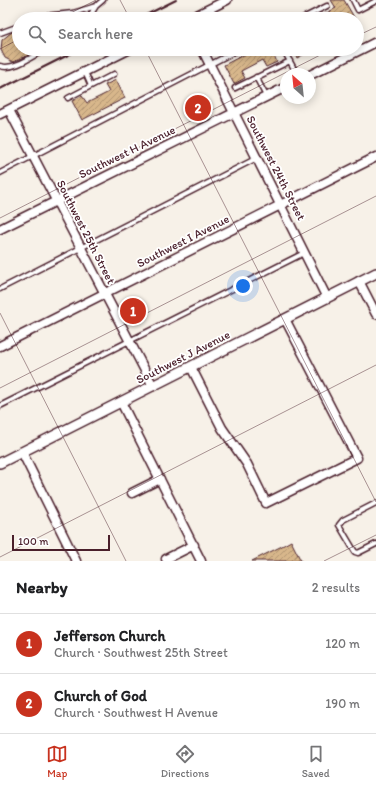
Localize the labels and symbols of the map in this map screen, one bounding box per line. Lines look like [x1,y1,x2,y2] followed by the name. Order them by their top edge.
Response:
[280,68,316,104] north arrow
[185,93,211,123] pin: 2
[243,113,309,223] street label: Southwest 24th Street
[76,122,178,181] street label: Southwest H Avenue
[54,178,119,287] street label: Southwest 25th Street
[134,212,232,270] street label: Southwest I Avenue
[233,276,253,296] your location
[120,296,146,326] pin: 1
[134,327,232,387] street label: Southwest J Avenue
[12,533,110,552] scale bar

